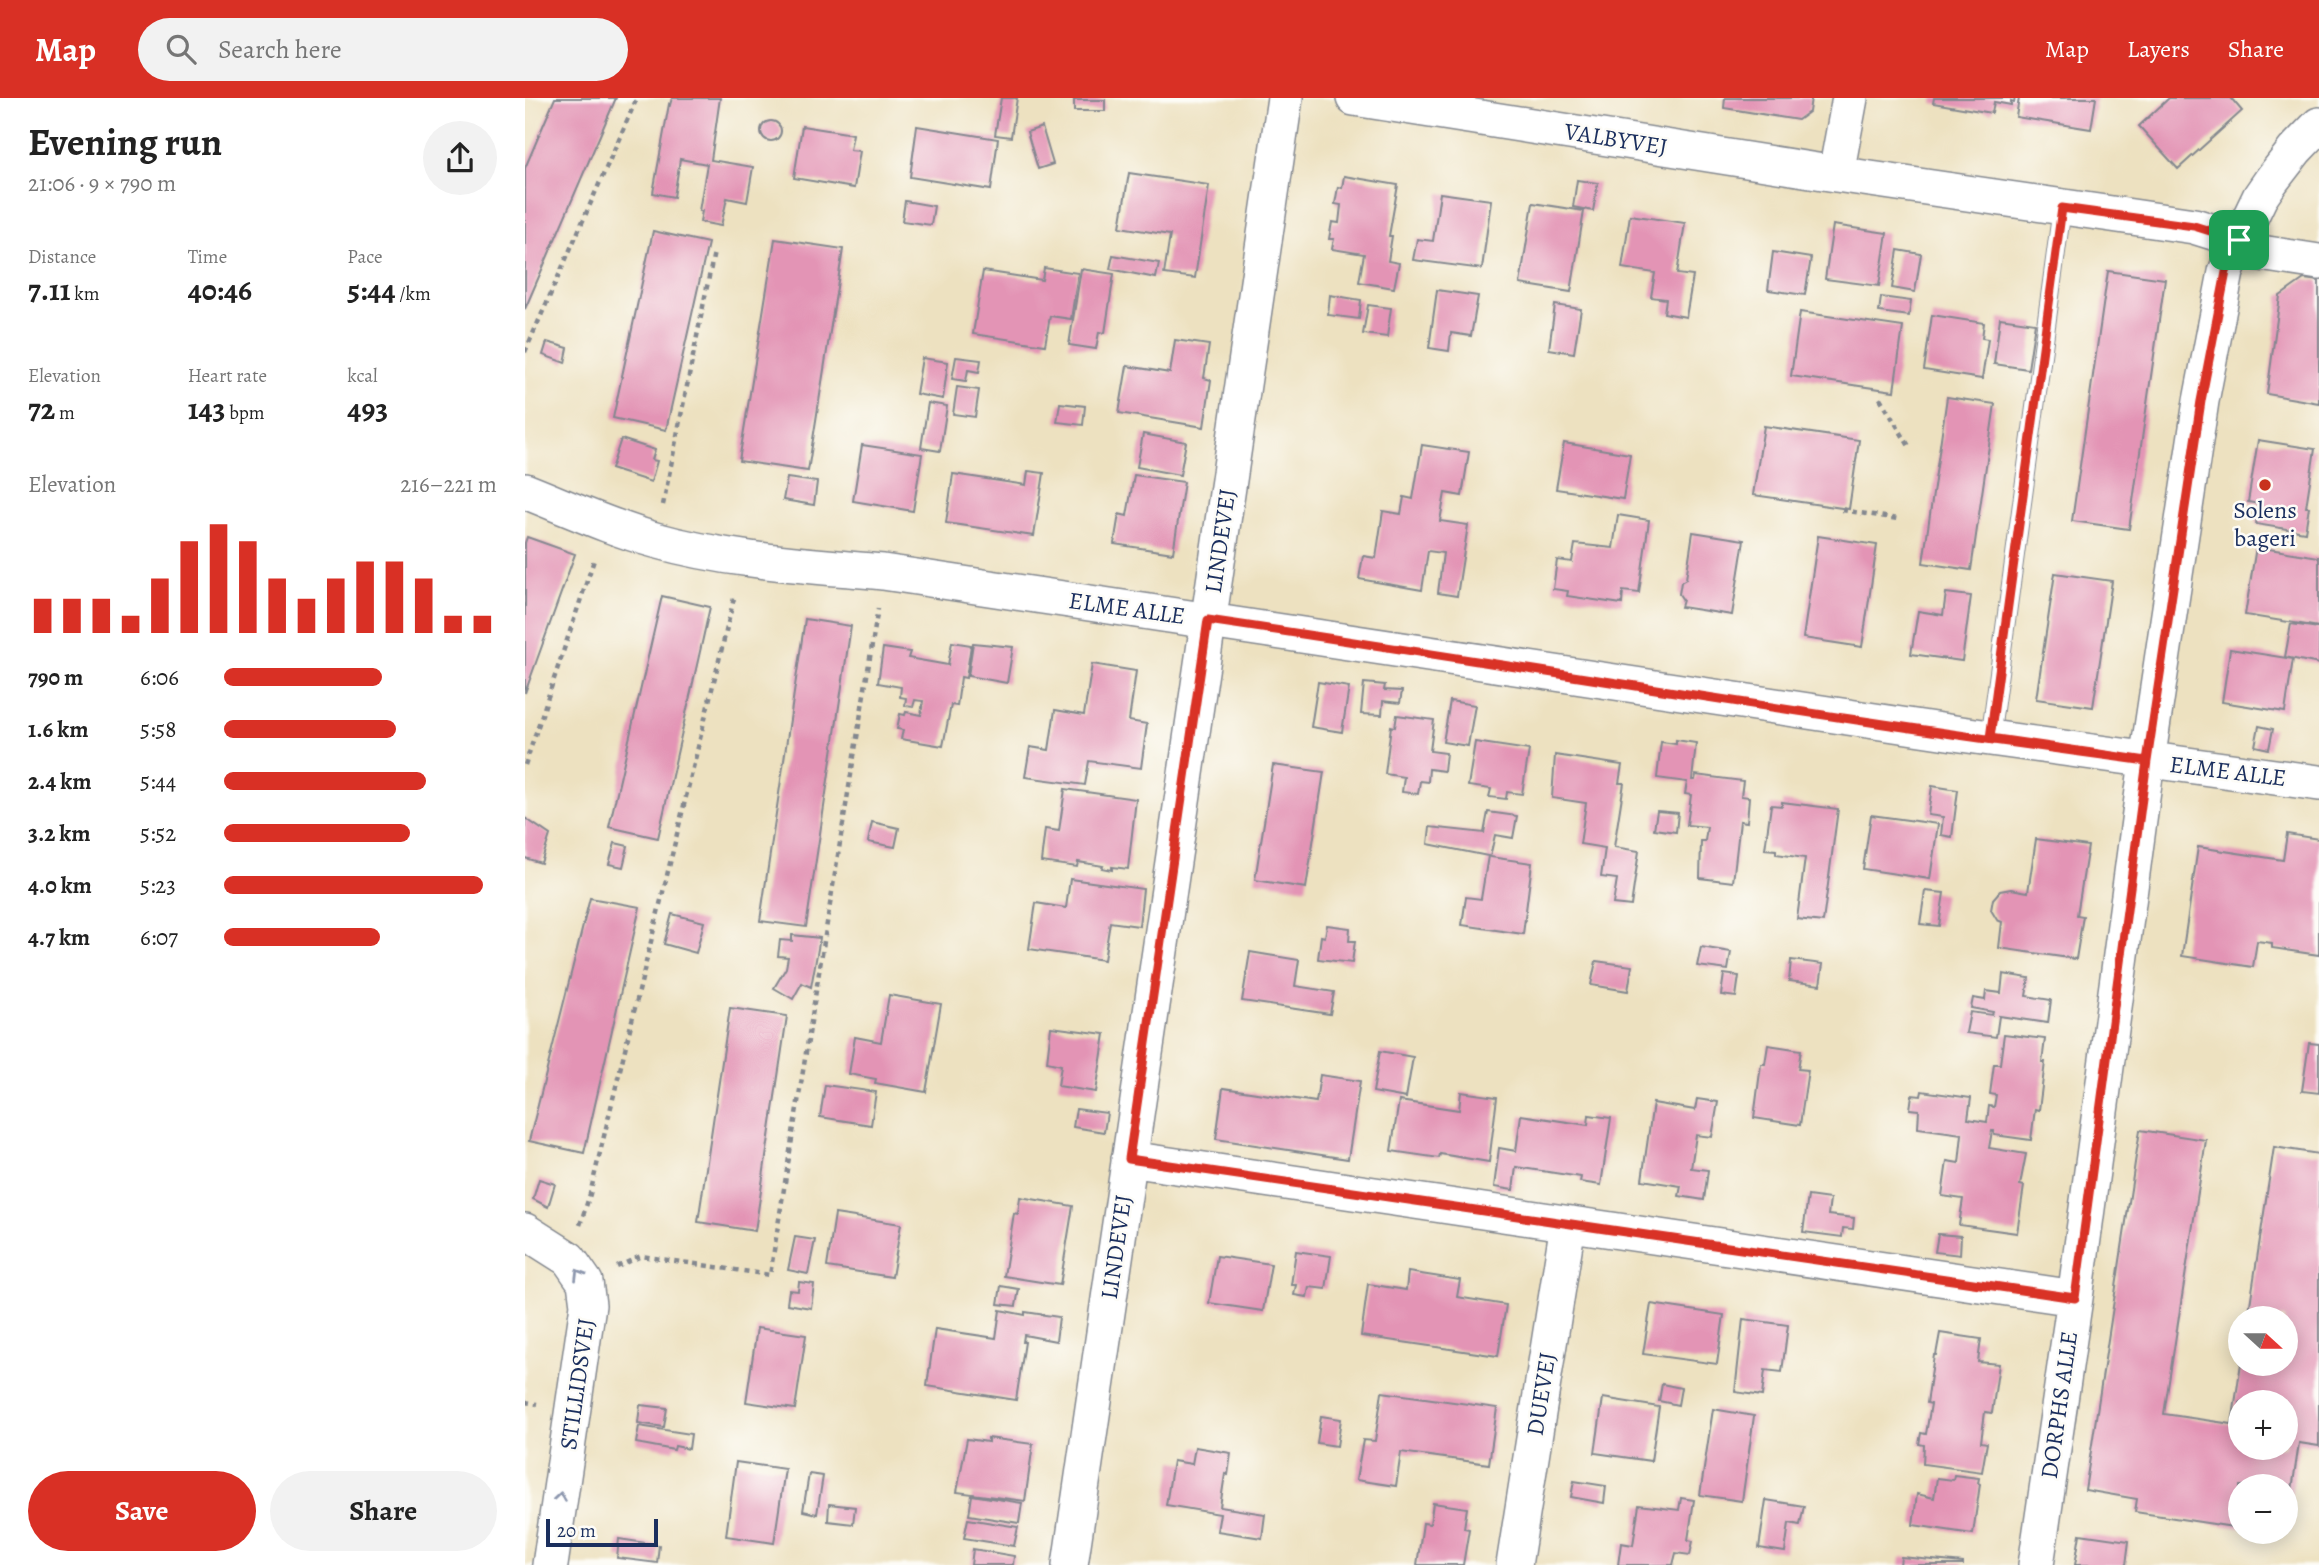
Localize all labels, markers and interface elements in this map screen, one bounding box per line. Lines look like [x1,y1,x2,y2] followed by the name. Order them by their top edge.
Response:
[138,18,628,81] search box
[35,27,96,72] text: Map
[162,30,200,68] icon: search
[218,32,342,67] text: Search here
[2045,33,2089,65] text: Map
[2127,33,2190,65] text: Layers
[2228,33,2284,65] text: Share
[1561,115,1670,163] street label: VALBYVEJ
[28,116,222,168] text: Evening run
[423,121,497,195] button: share
[28,168,176,199] text: 21:06 · 9 × 790 m
[2209,210,2269,270] pin
[2220,221,2258,259] icon: arrive
[28,244,96,270] text: Distance
[188,244,227,270] text: Time
[347,244,383,270] text: Pace
[28,270,71,310] text: 7.11
[188,270,252,310] text: 40:46
[347,270,395,310] text: 5:44
[71,281,100,307] text: km
[395,281,431,307] text: /km
[28,363,101,389] text: Elevation
[188,363,267,389] text: Heart rate
[347,363,378,389] text: kcal
[28,389,55,429] text: 72
[188,389,225,429] text: 143
[347,389,388,429] text: 493
[55,400,75,426] text: m
[225,400,265,426] text: bpm
[28,469,116,500] text: Elevation
[400,469,497,500] text: 216–221 m
[2257,477,2273,493] marker: Solens bageri
[1197,487,1243,595] street label: LINDEVEJ
[2233,494,2297,554] place label: Solens bageri
[1067,584,1187,632] street label: ELME ALLE
[28,662,83,693] text: 790 m
[140,662,179,693] text: 6:06
[28,714,88,745] text: 1.6 km
[140,714,176,745] text: 5:58
[2168,748,2288,794] street label: ELME ALLE
[28,766,91,797] text: 2.4 km
[140,766,176,797] text: 5:44
[28,818,91,849] text: 3.2 km
[140,818,176,849] text: 5:52
[28,870,92,901] text: 4.0 km
[140,870,176,901] text: 5:23
[28,922,90,953] text: 4.7 km
[140,922,178,953] text: 6:07
[1093,1193,1139,1301] street label: LINDEVEJ
[574,1269,587,1282] one-way arrow
[2228,1306,2298,1376] north arrow
[2228,1306,2298,1544] map controls
[552,1316,602,1452] street label: STILLIDSVEJ
[2033,1329,2085,1481] street label: DORPHS ALLE
[1519,1350,1563,1438] street label: DUEVEJ
[2228,1390,2298,1460] button: +
[28,1471,256,1551] button: Save
[270,1471,497,1551] button: Share
[2228,1474,2298,1544] button: −
[552,1492,567,1503] one-way arrow
[546,1516,658,1548] scale bar
[557,1518,596,1544] text: 20 m

